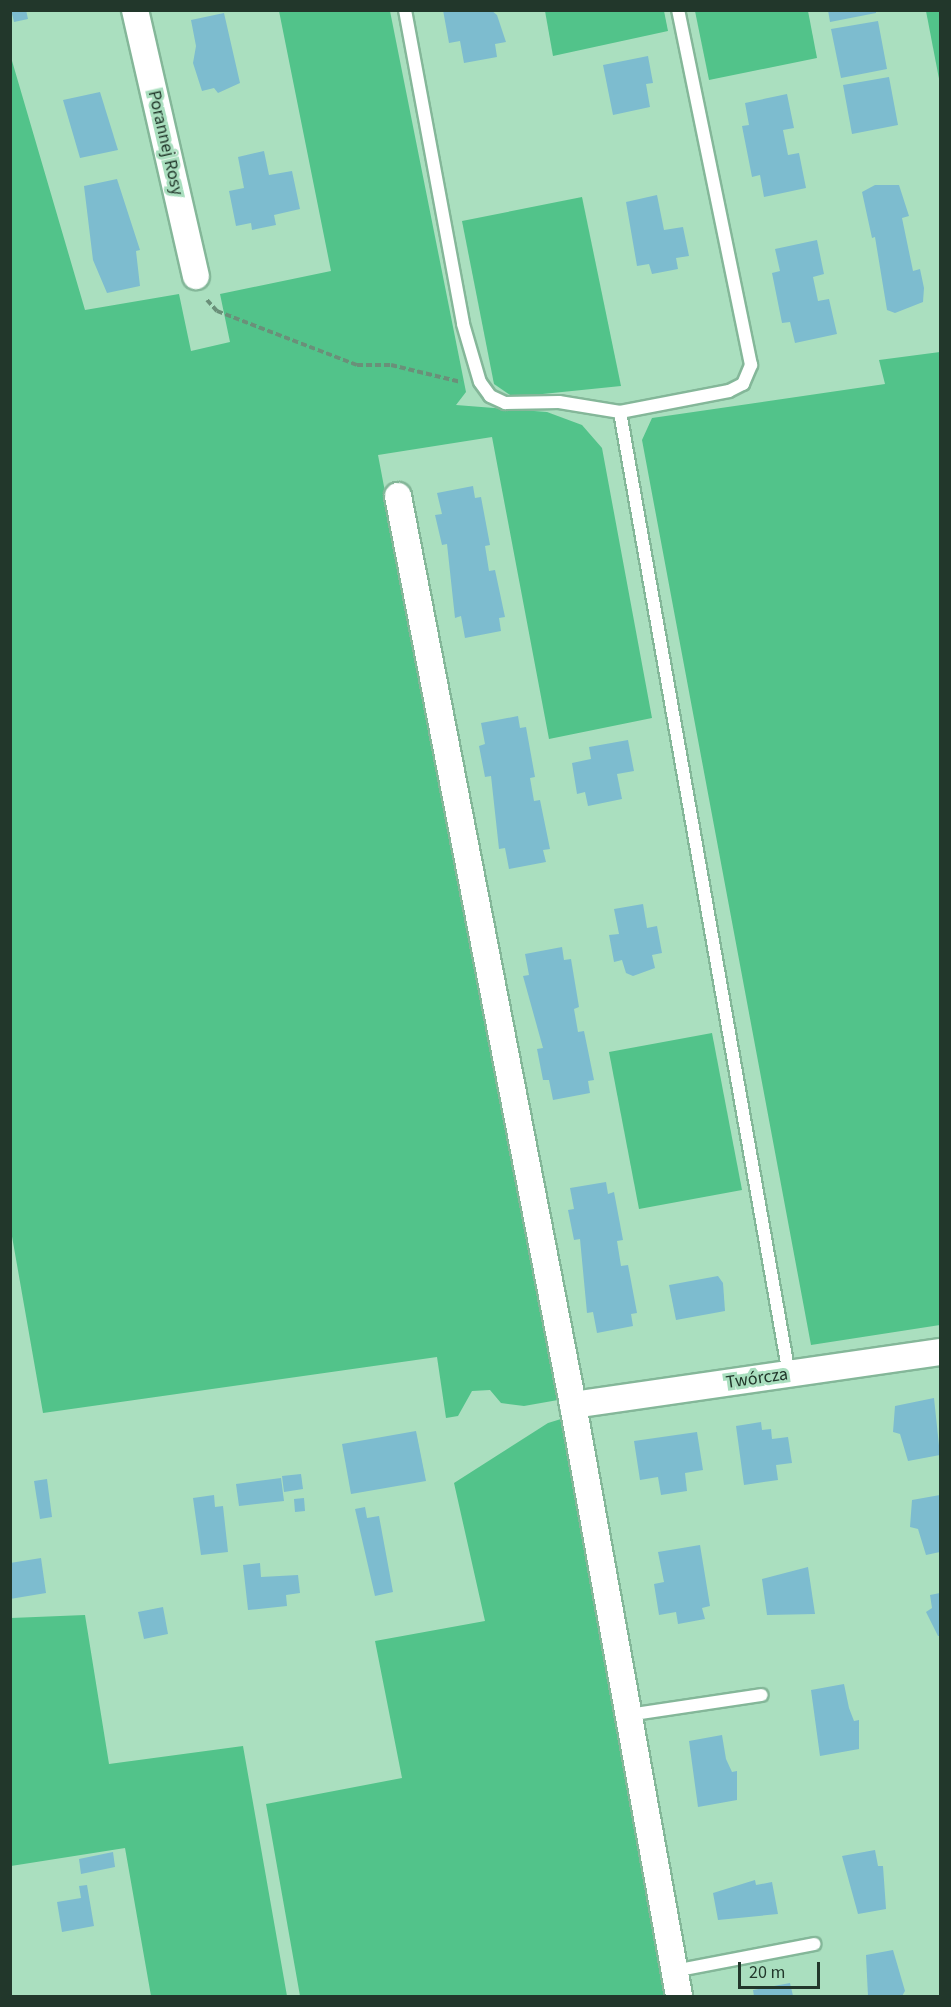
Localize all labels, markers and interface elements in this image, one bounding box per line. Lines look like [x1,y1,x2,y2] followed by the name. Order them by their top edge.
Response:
[142,89,188,197] street label: Porannej Rosy
[725,1364,789,1394] street label: Twórcza
[741,1950,824,1988] scale bar
[749,1960,785,1985] text: 20 m

